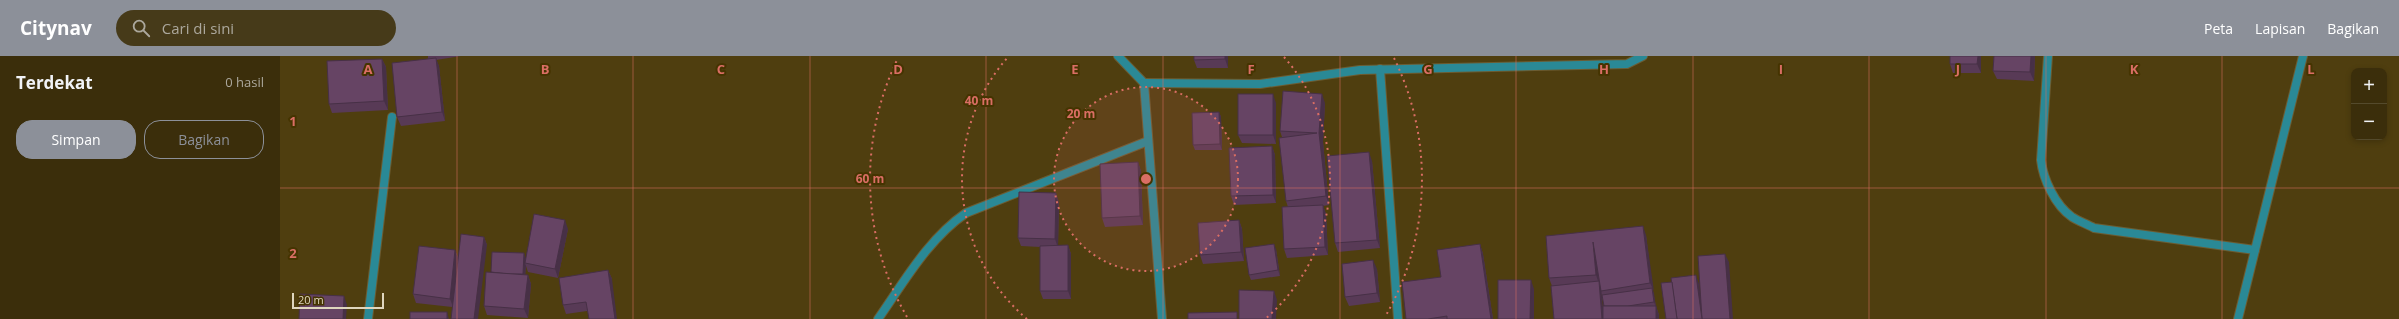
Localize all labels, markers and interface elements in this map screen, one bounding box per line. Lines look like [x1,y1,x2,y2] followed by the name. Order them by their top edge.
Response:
[116,10,396,46] search box
[20,15,92,41] text: Citynav
[130,17,152,39] icon: search
[162,18,234,38] text: Cari di sini
[2204,19,2233,38] text: Peta
[2255,19,2305,38] text: Lapisan
[2327,19,2379,38] text: Bagikan
[364,60,373,78] text: A
[541,60,550,78] text: B
[717,60,725,78] text: C
[893,60,903,78] text: D
[1071,60,1079,78] text: E
[1247,60,1255,78] text: F
[1423,60,1433,78] text: G
[1599,60,1609,78] text: H
[1779,60,1783,78] text: I
[1955,60,1960,78] text: J
[2130,60,2139,78] text: K
[2307,60,2315,78] text: L
[2351,68,2387,140] map controls
[2351,68,2387,104] button: +
[16,71,93,94] text: Terdekat
[225,73,264,91] text: 0 hasil
[965,92,993,109] text: 40 m
[2351,104,2387,140] button: −
[1067,105,1095,122] text: 20 m
[289,112,297,130] text: 1
[16,120,136,159] button: Simpan
[144,120,264,159] button: Bagikan
[856,170,884,187] text: 60 m
[1139,172,1153,186] centre of rings
[289,244,297,262] text: 2
[292,291,384,310] scale bar
[298,292,324,307] text: 20 m

